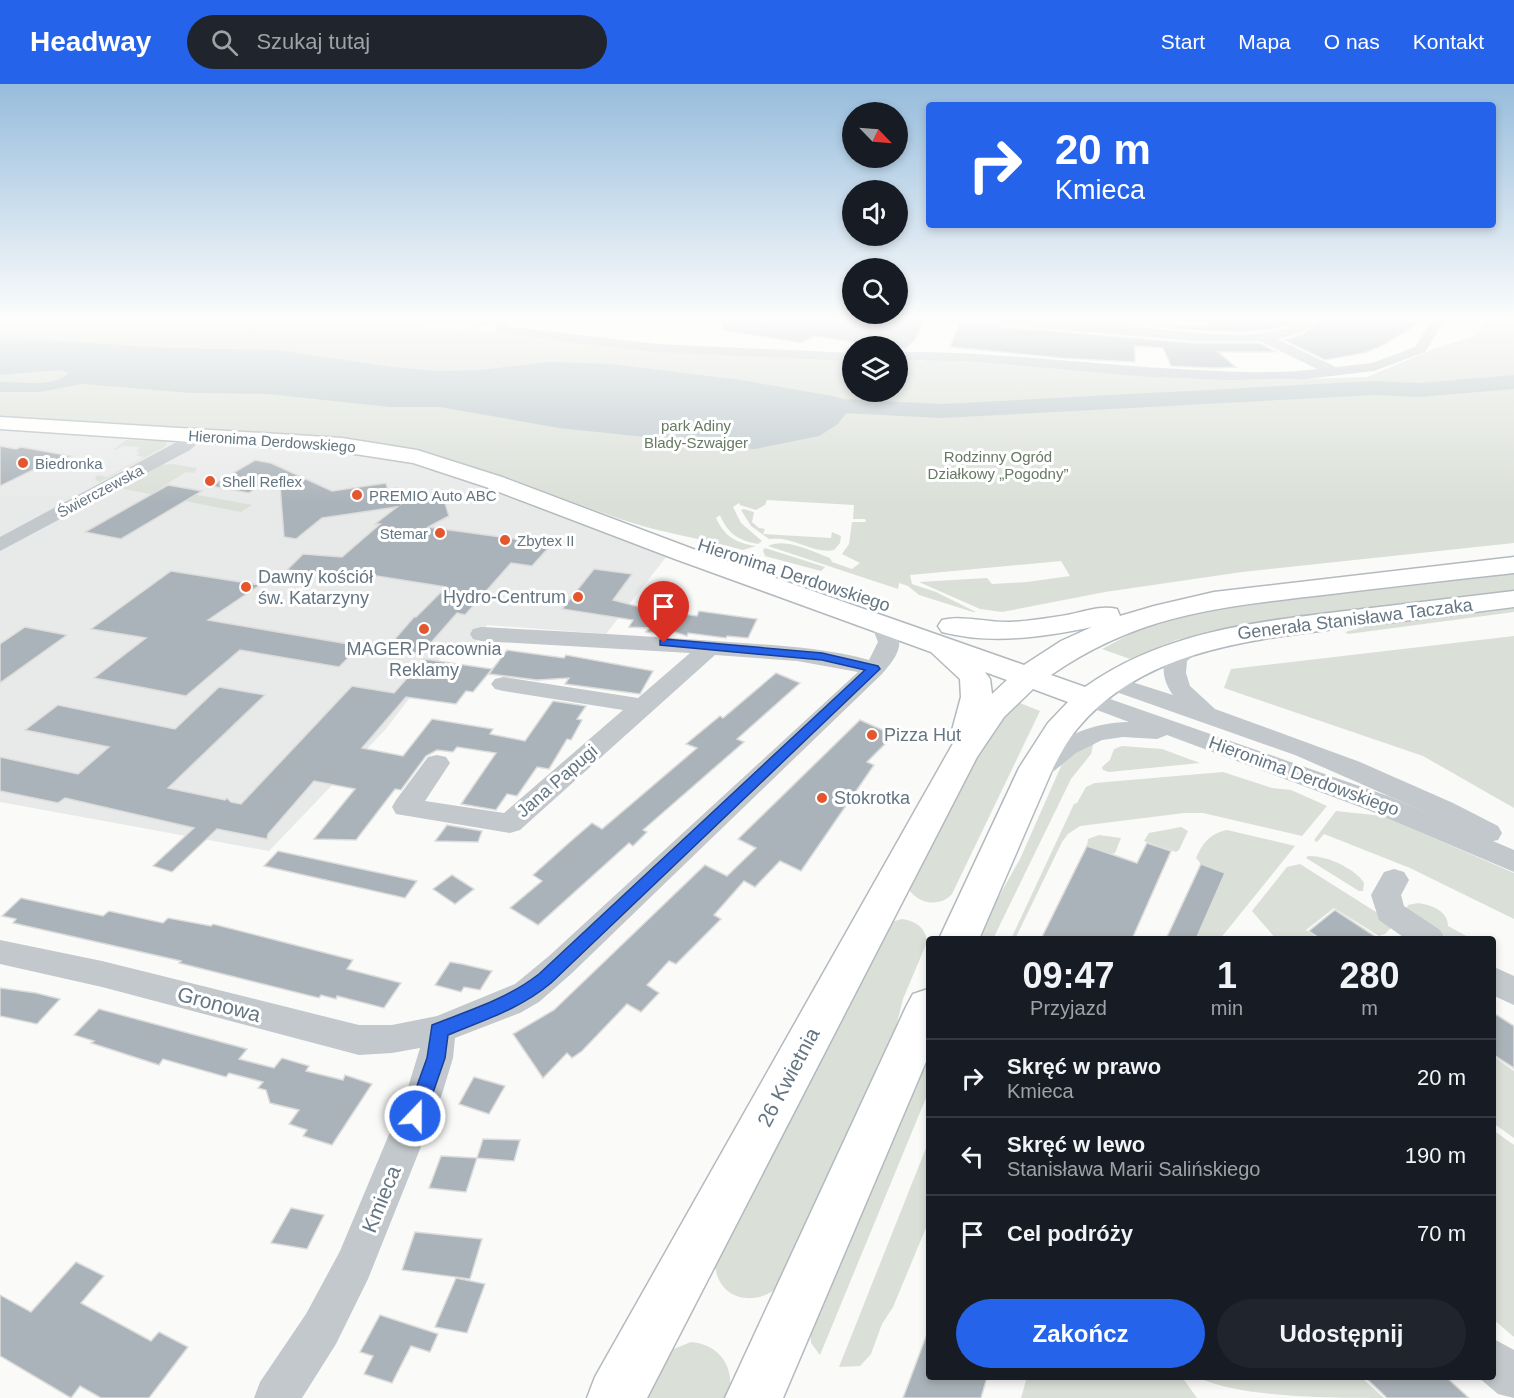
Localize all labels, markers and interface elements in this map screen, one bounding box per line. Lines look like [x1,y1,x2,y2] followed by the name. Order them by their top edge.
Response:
[187,15,607,69] search box
[30,26,151,57] text: Headway
[208,26,241,59] icon: search
[256,29,370,54] text: Szukaj tutaj
[1161,30,1205,53] text: Start
[1238,30,1291,53] text: Mapa
[1324,30,1380,53] text: O nas
[1413,30,1484,53] text: Kontakt
[842,102,908,168] north arrow
[842,102,908,402] map controls
[956,126,1034,204] icon: right
[1055,126,1151,173] text: 20 m
[1055,175,1145,205] text: Kmieca
[842,180,908,246] button: sound
[842,258,908,324] button: search
[842,336,908,402] button: layers
[644,417,748,451] park label: park Adiny Blady-Szwajger
[188,427,356,455] street label: Hieronima Derdowskiego
[928,448,1068,482] park label: Rodzinny Ogród Działkowy „Pogodny”
[35,455,103,472] place label: Biedronka
[16,456,30,470] marker: Biedronka
[54,461,147,521] street label: Świerczewska
[222,473,303,490] place label: Shell Reflex
[203,474,217,488] marker: Shell Reflex
[369,487,497,504] place label: PREMIO Auto ABC
[350,488,364,502] marker: PREMIO Auto ABC
[380,525,428,542] place label: Stemar
[433,526,447,540] marker: Stemar
[517,532,575,549] place label: Zbytex II
[498,533,512,547] marker: Zbytex II
[695,534,893,616] street label: Hieronima Derdowskiego
[258,567,373,608] place label: Dawny kościół św. Katarzyny
[239,580,253,594] marker: Dawny kościół św. Katarzyny
[638,581,689,643] pin
[443,587,566,607] place label: Hydro-Centrum
[571,590,585,604] marker: Hydro-Centrum
[647,590,680,623] icon: arrive
[1236,595,1475,643] street label: Generała Stanisława Taczaka
[417,622,431,636] marker: MAGER Pracownia Reklamy
[346,639,503,680] place label: MAGER Pracownia Reklamy
[884,725,961,745] place label: Pizza Hut
[865,728,879,742] marker: Pizza Hut
[1206,732,1402,820] street label: Hieronima Derdowskiego
[513,741,601,821] street label: Jana Papugi
[834,788,911,808] place label: Stokrotka
[815,791,829,805] marker: Stokrotka
[1022,955,1114,996] text: 09:47
[1217,955,1237,996] text: 1
[1339,955,1400,996] text: 280
[175,982,263,1026] street label: Gronowa
[1030,997,1107,1019] text: Przyjazd
[1211,997,1243,1019] text: min
[1361,997,1378,1019] text: m
[752,1023,824,1130] street label: 26 Kwietnia
[1007,1054,1161,1079] text: Skręć w prawo
[956,1062,989,1095] icon: right
[1417,1065,1466,1090] text: 20 m
[1007,1080,1074,1102] text: Kmieca
[383,1084,447,1148] position arrow
[1007,1132,1145,1157] text: Skręć w lewo
[956,1140,989,1173] icon: left
[1405,1143,1466,1168] text: 190 m
[1007,1158,1260,1180] text: Stanisława Marii Salińskiego
[357,1162,405,1236] street label: Kmieca
[956,1218,989,1251] icon: arrive
[1007,1221,1133,1246] text: Cel podróży
[1417,1221,1466,1246] text: 70 m
[956,1299,1205,1368] button: Zakończ
[1217,1299,1466,1368] button: Udostępnij

